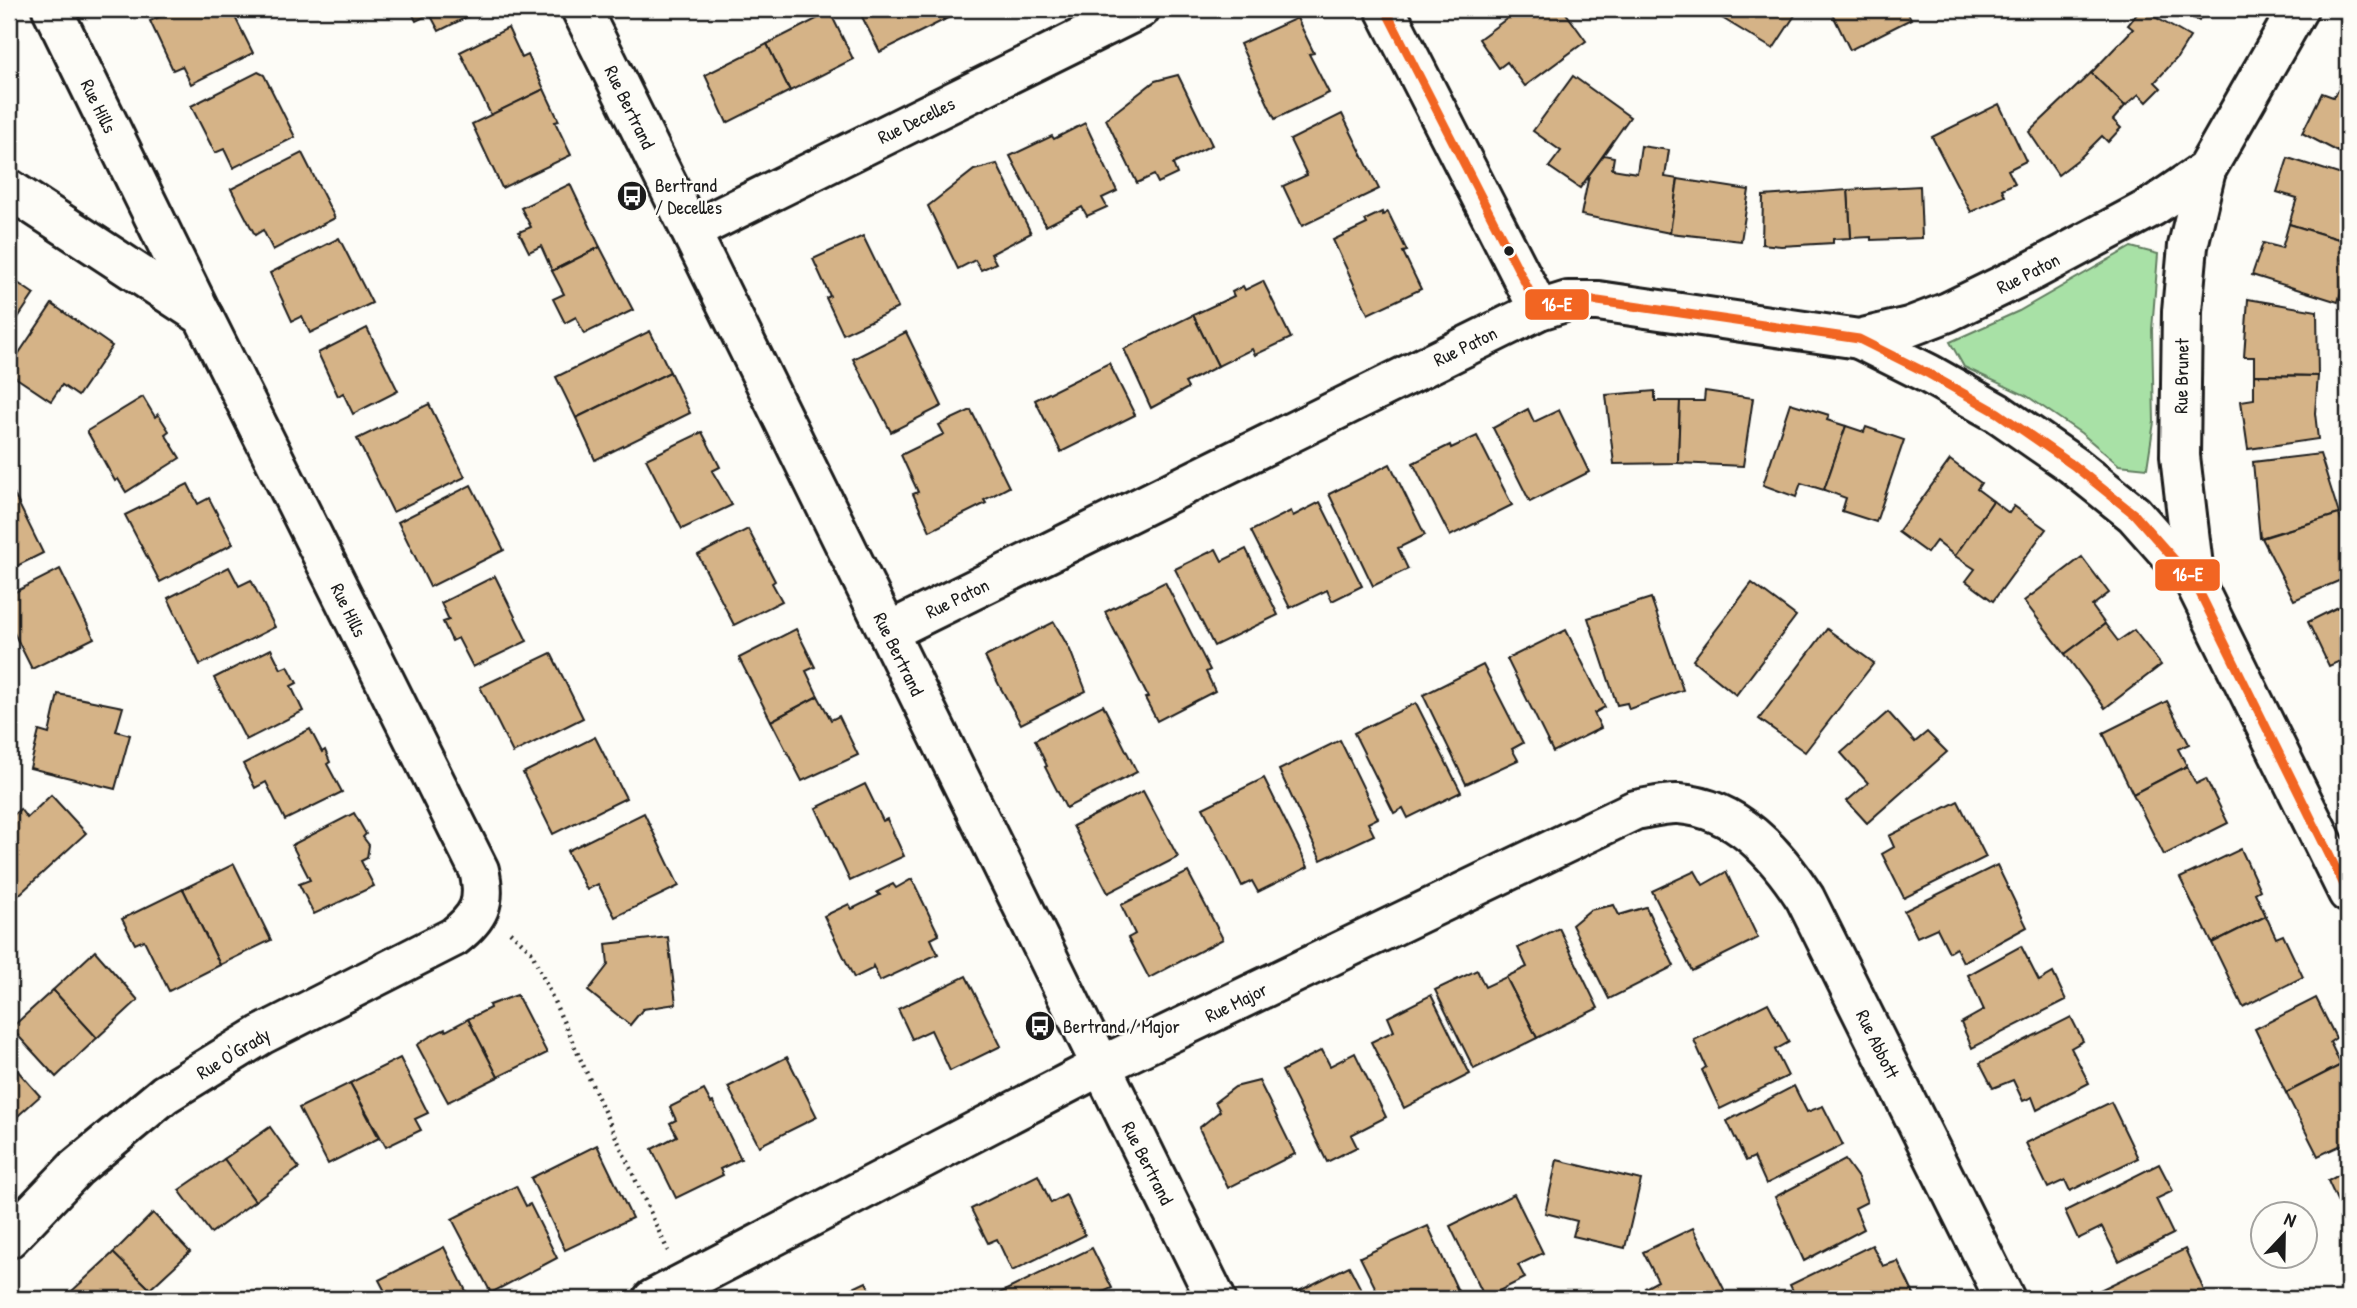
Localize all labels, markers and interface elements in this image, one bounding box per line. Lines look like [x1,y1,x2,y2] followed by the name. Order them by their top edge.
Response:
[599,61,662,154] street label: Rue Bertrand
[75,75,123,137] street label: Rue Hills
[873,90,959,150] street label: Rue Decelles
[655,172,722,220] place label: Bertrand / Decelles
[615,179,649,213] bus stop icon: Bertrand / Decelles
[1502,244,1516,258] unlabelled marker
[1992,246,2064,300] street label: Rue Paton
[1524,288,1590,321] line badge: 16-E
[1542,291,1573,317] text: 16-E
[1429,320,1501,372] street label: Rue Paton
[2167,338,2195,414] street label: Rue Brunet
[2154,558,2221,592] line badge: 16-E
[2173,561,2204,587] text: 16-E
[921,572,993,624] street label: Rue Paton
[325,579,373,641] street label: Rue Hills
[868,608,931,701] street label: Rue Bertrand
[1200,975,1272,1028] street label: Rue Major
[1850,1005,1906,1083] street label: Rue Abbott
[1023,1009,1057,1043] bus stop icon: Bertrand / Major
[1063,1013,1180,1039] place label: Bertrand / Major
[192,1021,274,1085] street label: Rue O'Grady
[1116,1117,1180,1210] street label: Rue Bertrand
[2248,1200,2318,1270] north arrow
[2281,1205,2300,1233] text: N

